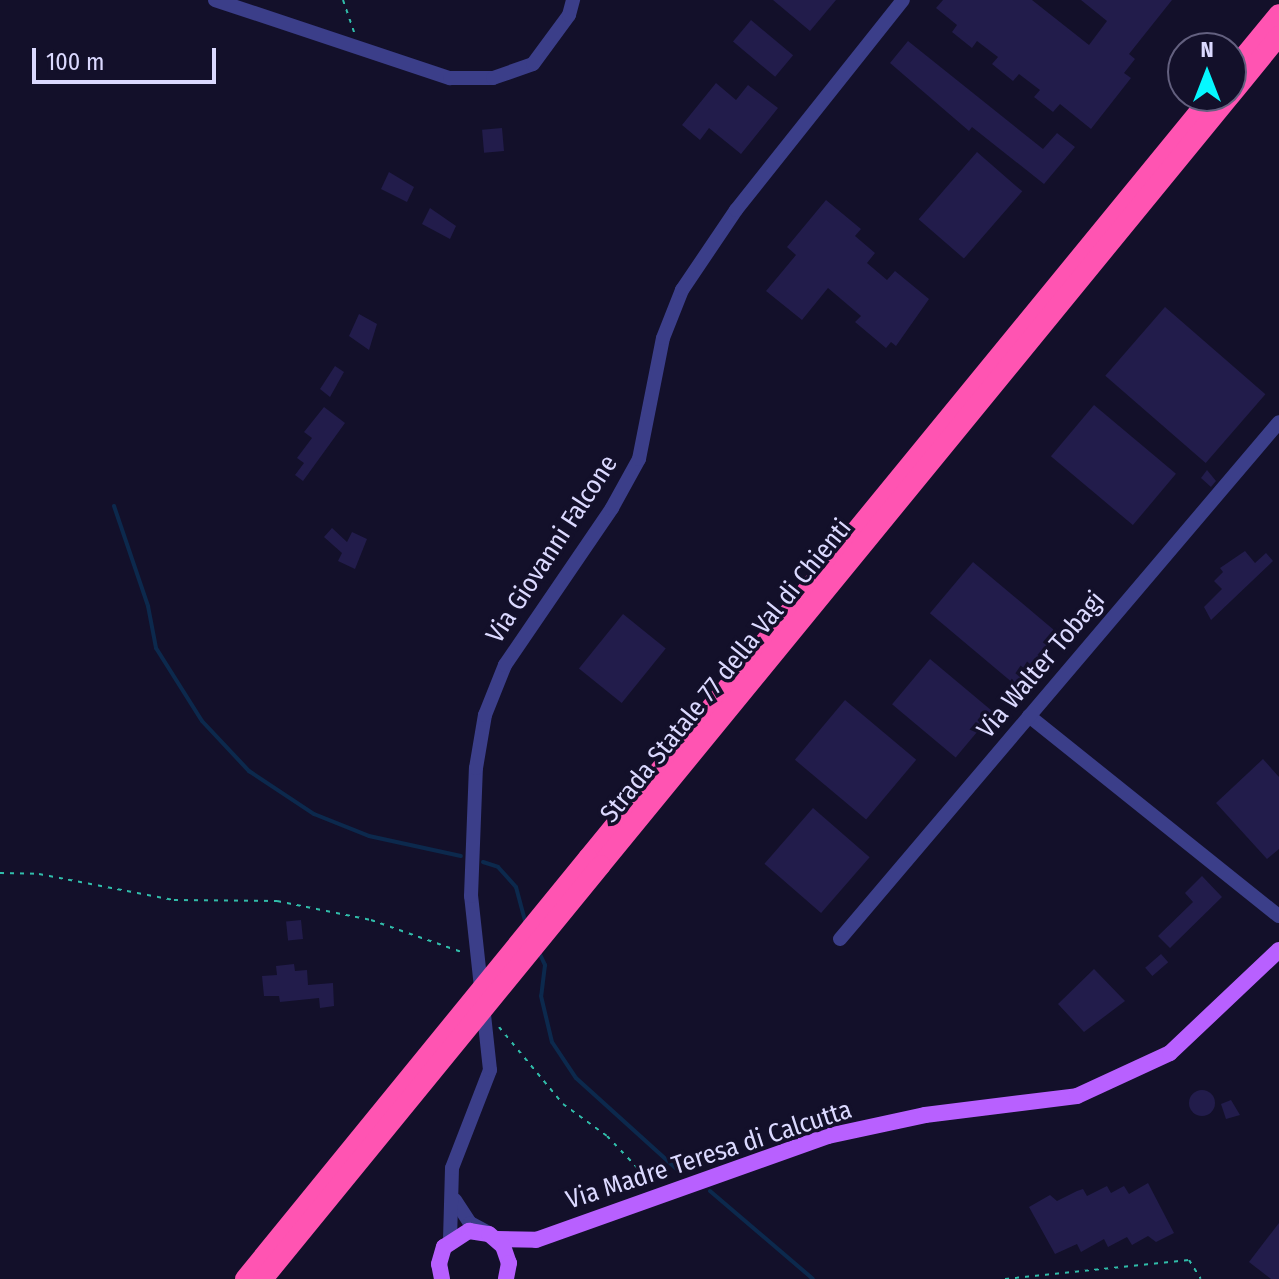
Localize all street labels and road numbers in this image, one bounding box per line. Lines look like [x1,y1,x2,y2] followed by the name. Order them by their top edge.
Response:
[480,449,624,649] street label: Via Giovanni Falcone
[594,513,858,829] street label: Strada Statale 77 della Val di Chienti
[971,585,1111,745] street label: Via Walter Tobagi
[562,1094,856,1216] street label: Via Madre Teresa di Calcutta

